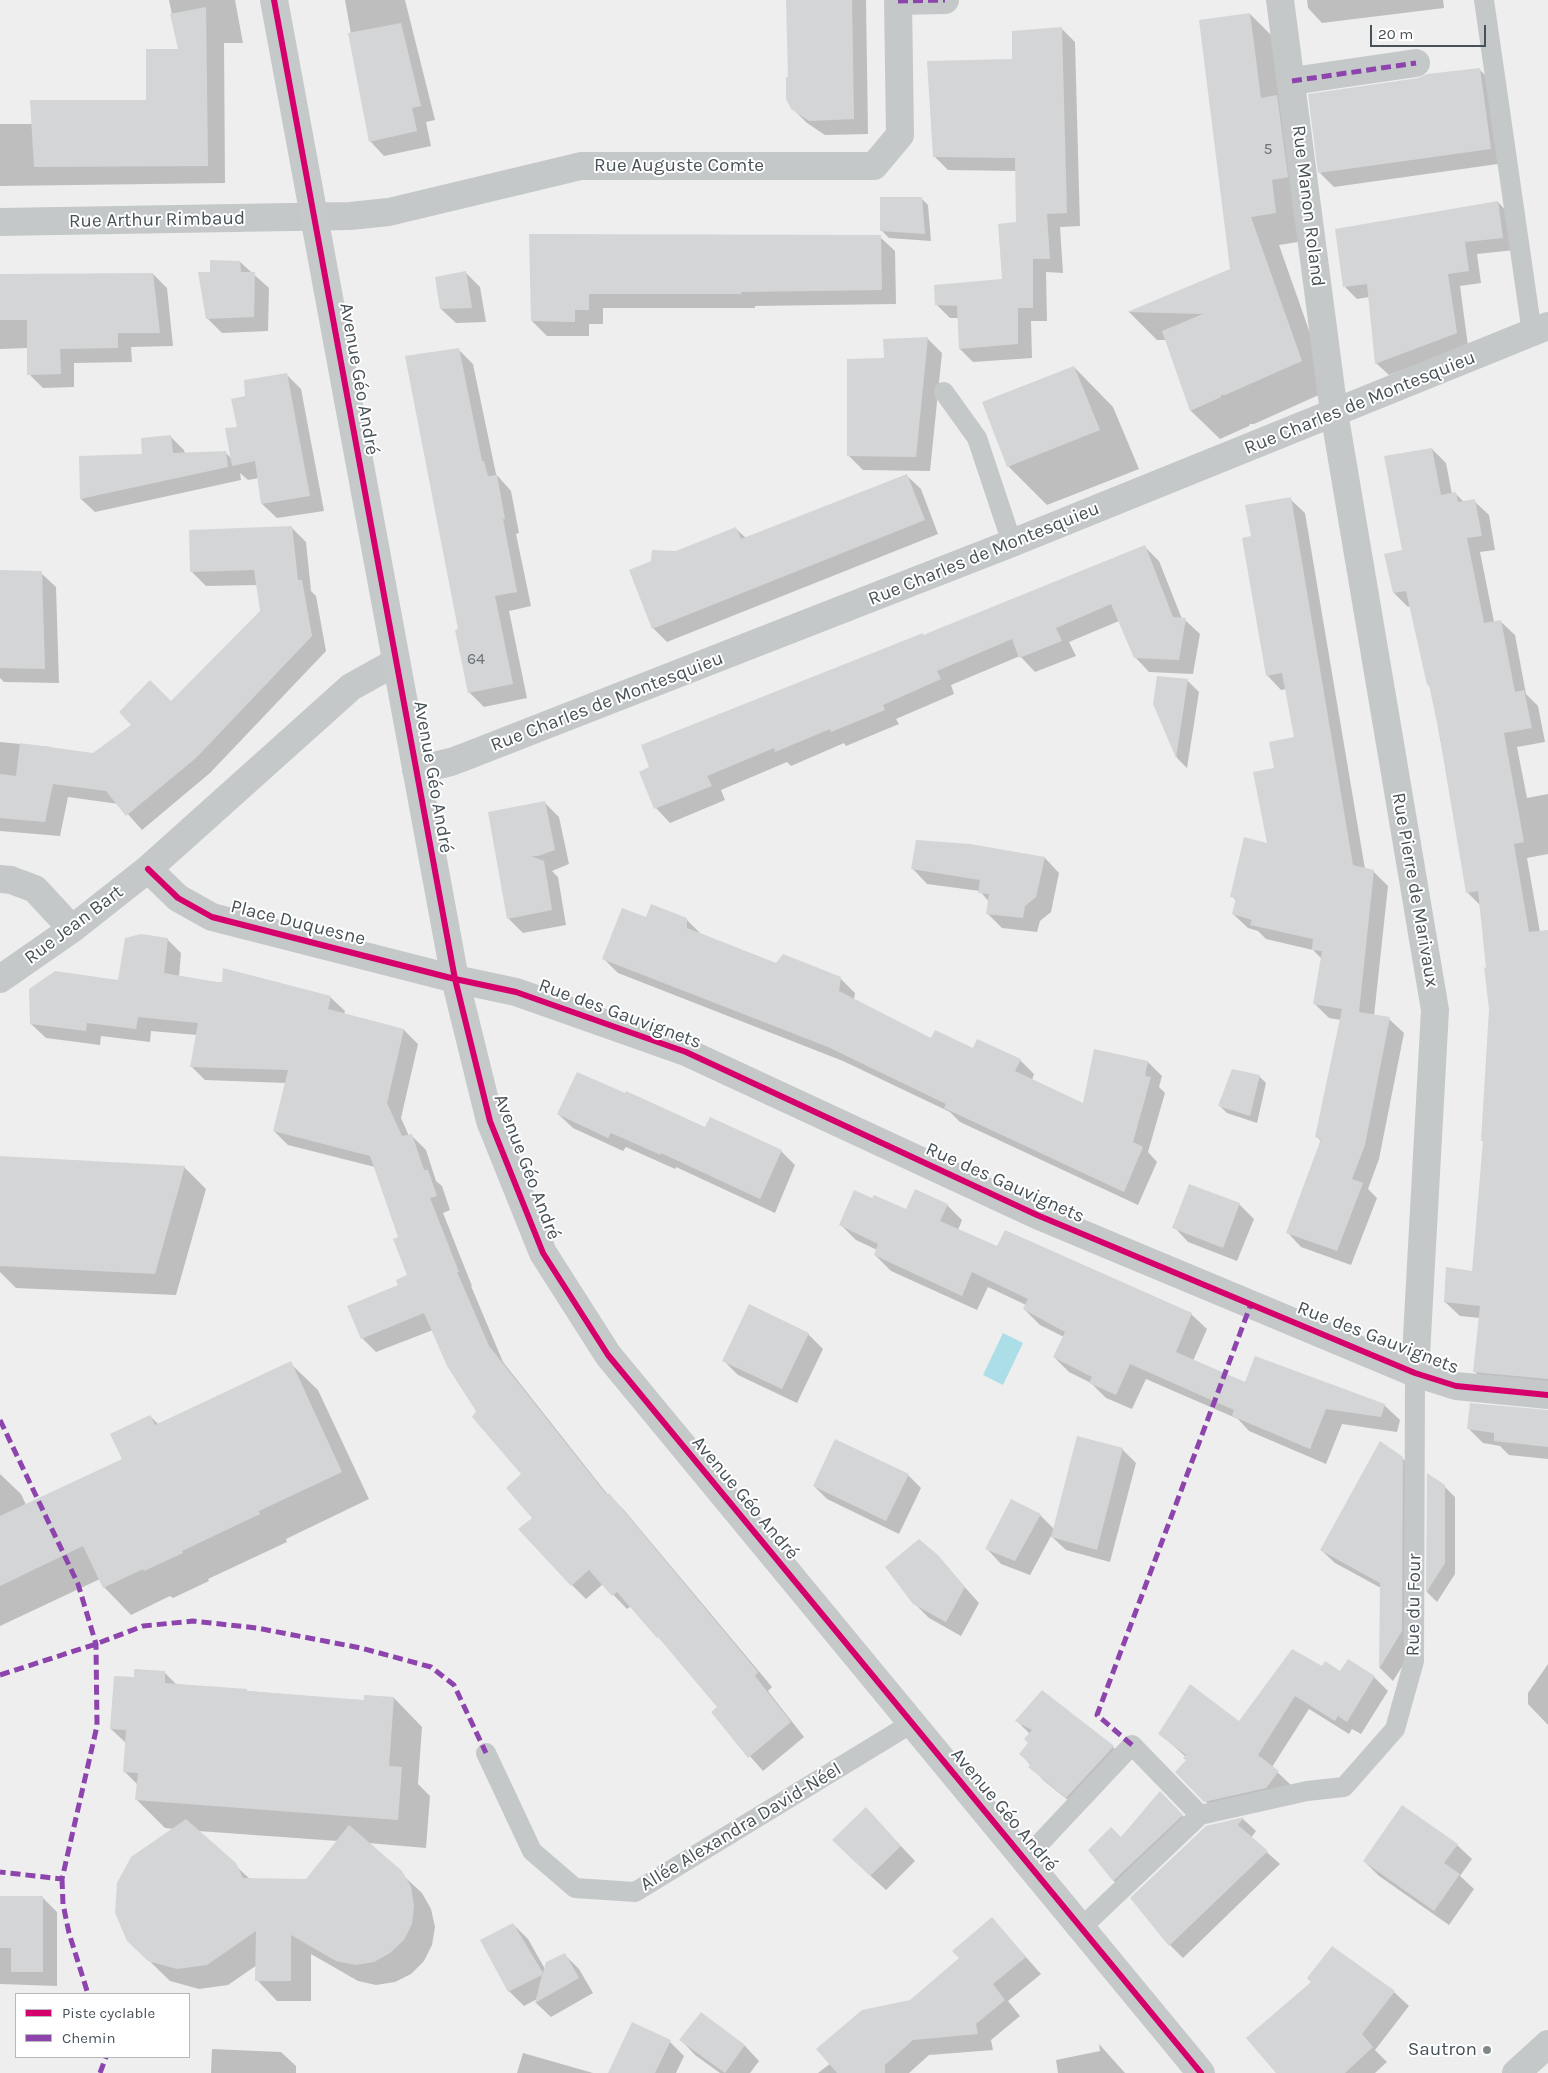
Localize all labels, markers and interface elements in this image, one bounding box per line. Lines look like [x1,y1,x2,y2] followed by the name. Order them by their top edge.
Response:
[1373,15,1489,47] scale bar
[1378,25,1413,43] text: 20 m
[1287,124,1329,288] street label: Rue Manon Roland
[1263,139,1273,159] house number: 5
[594,155,764,177] street label: Rue Auguste Comte
[69,207,245,233] street label: Rue Arthur Rimbaud
[334,301,384,457] street label: Avenue Géo André
[1241,346,1479,460] street label: Rue Charles de Montesquieu
[865,497,1103,611] street label: Rue Charles de Montesquieu
[487,647,727,757] street label: Rue Charles de Montesquieu
[467,649,485,669] house number: 64
[408,699,458,855] street label: Avenue Géo André
[1387,791,1443,989] street label: Rue Pierre de Marivaux
[20,881,128,969] street label: Rue Jean Bart
[228,895,368,951] street label: Place Duquesne
[536,974,704,1054] street label: Rue des Gauvignets
[489,1091,565,1243] street label: Avenue Géo André
[922,1138,1088,1228] street label: Rue des Gauvignets
[1294,1297,1462,1379] street label: Rue des Gauvignets
[687,1432,803,1564] street label: Avenue Géo André
[1402,1553,1426,1657] street label: Rue du Four
[946,1744,1062,1876] street label: Avenue Géo André
[636,1758,846,1896] street label: Allée Alexandra David-Néel
[15,1993,190,2058] legend
[62,2004,155,2022] text: Piste cyclable
[62,2029,116,2047] text: Chemin
[1408,2039,1477,2061] place label: Sautron
[1481,2044,1493,2056] marker: Sautron

